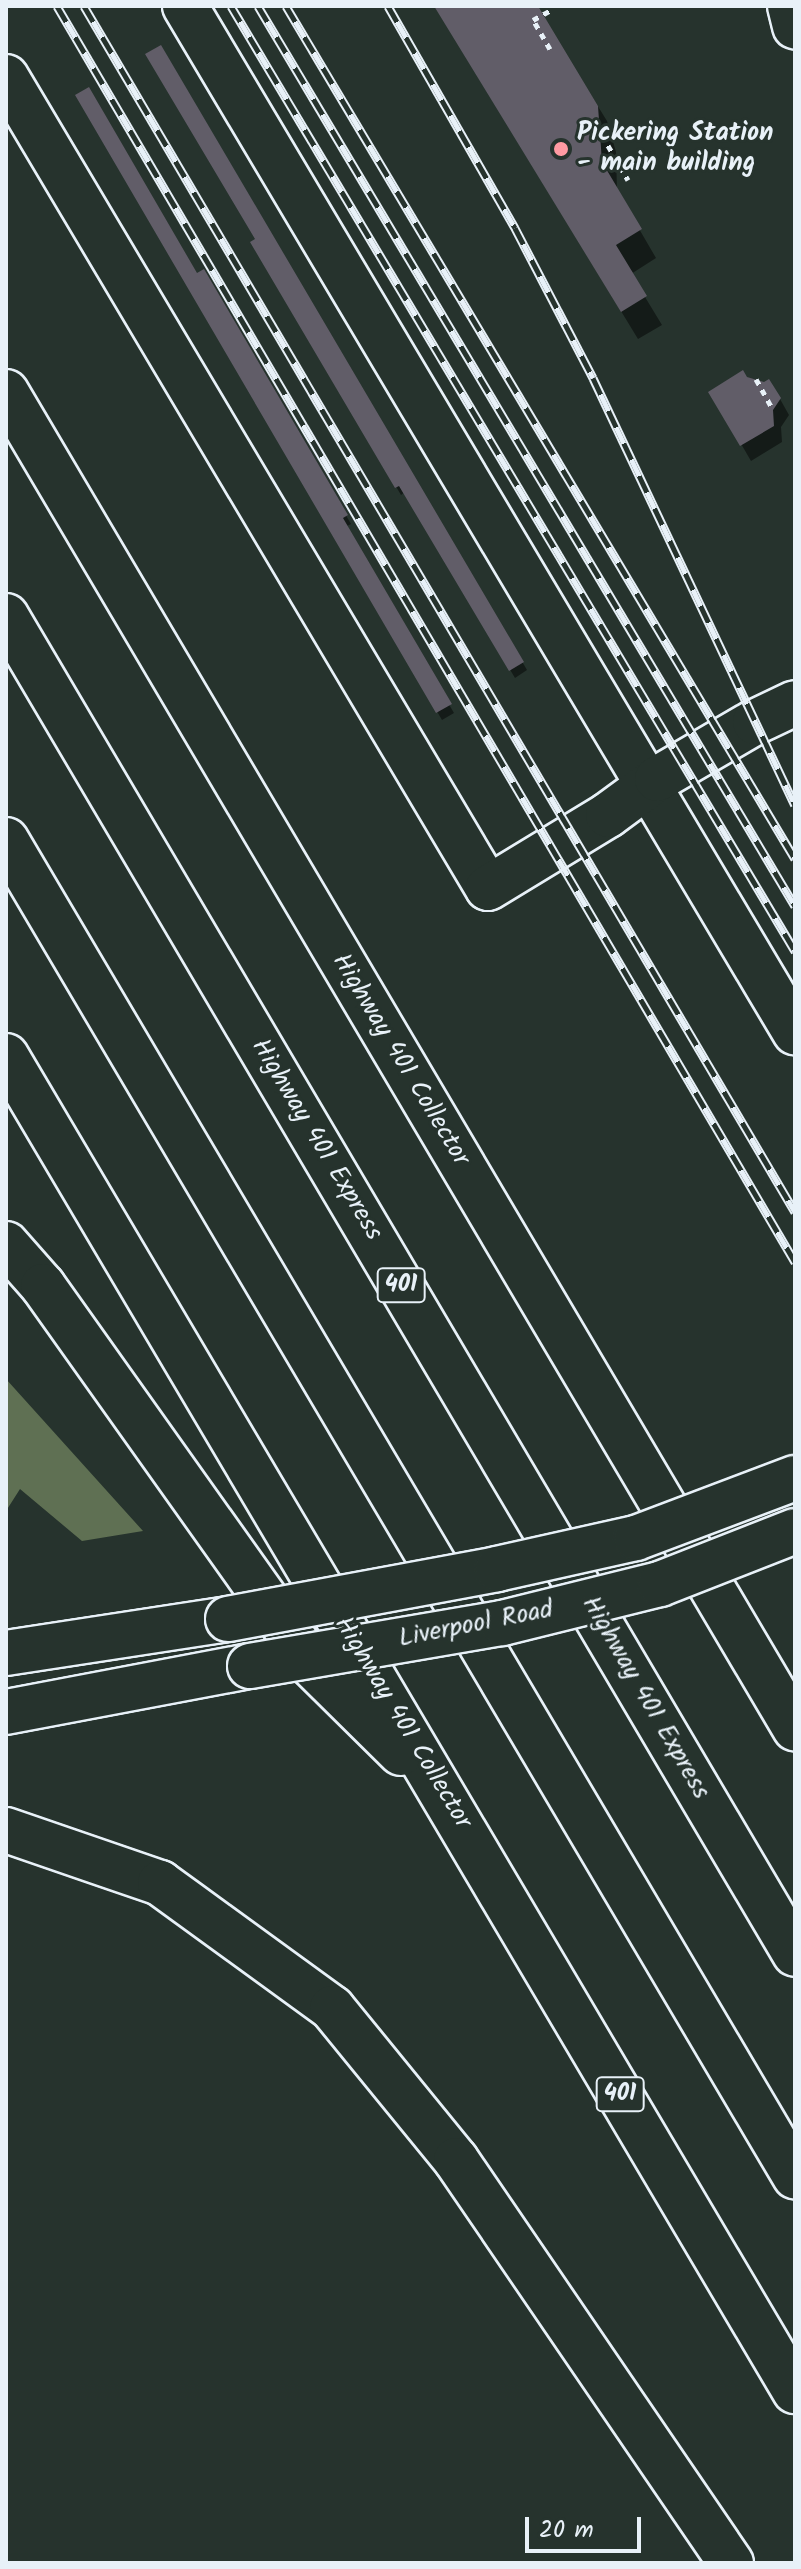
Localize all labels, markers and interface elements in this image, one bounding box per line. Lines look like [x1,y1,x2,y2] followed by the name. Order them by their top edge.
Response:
[577,118,773,180] place label: Pickering Station - main building
[552,140,570,158] marker: Pickering Station - main building
[324,948,476,1172] street label: Highway 401 Collector
[244,1034,388,1246] street label: Highway 401 Express
[375,1265,427,1305] road number: 401
[574,1591,716,1805] street label: Highway 401 Express
[396,1595,556,1655] street label: Liverpool Road
[326,1611,478,1835] street label: Highway 401 Collector
[594,2074,646,2114] road number: 401
[529,2501,645,2551] scale bar
[539,2511,594,2550] text: 20 m

